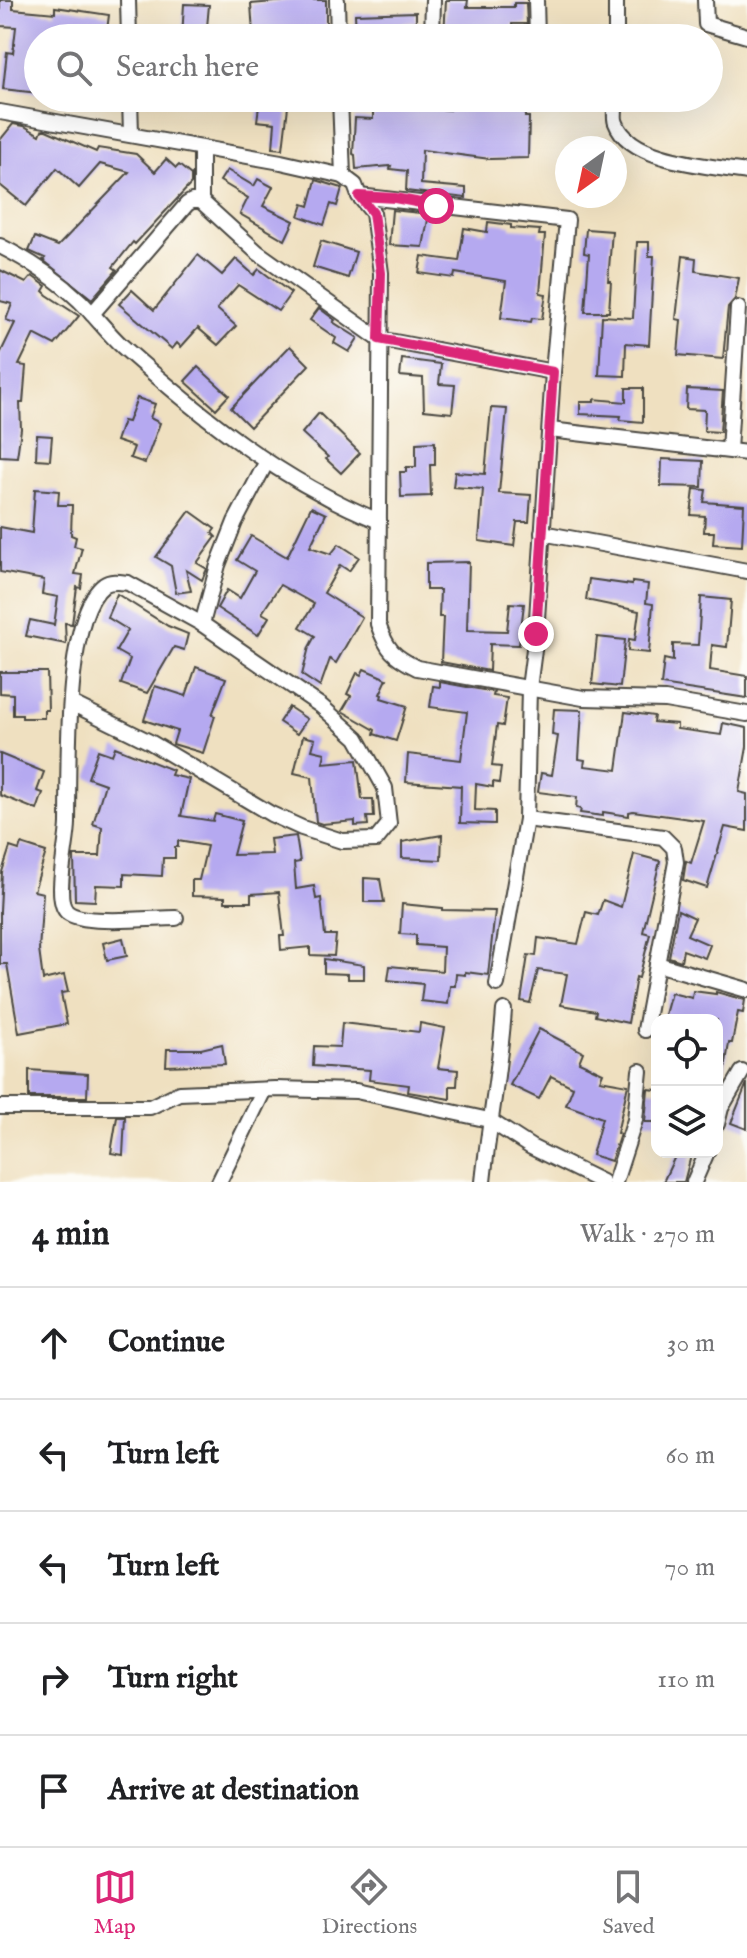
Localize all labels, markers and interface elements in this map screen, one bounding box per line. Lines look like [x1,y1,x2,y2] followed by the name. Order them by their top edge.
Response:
[24,24,723,112] search box
[52,46,96,90] icon: search
[116,49,259,87] text: Search here
[555,136,627,208] north arrow
[418,188,454,224] route start
[518,616,554,652] route end
[651,1014,723,1158] map controls
[651,1014,723,1086] button: locate
[651,1086,723,1158] button: layers
[32,1213,110,1256] text: 4 min
[580,1218,715,1251] text: Walk · 270 m
[32,1321,76,1365] icon: ahead
[108,1324,225,1362] text: Continue
[667,1327,715,1360] text: 30 m
[32,1433,76,1477] icon: left
[108,1436,219,1474] text: Turn left
[666,1439,715,1472] text: 60 m
[32,1545,76,1589] icon: left
[108,1548,219,1586] text: Turn left
[664,1551,715,1584] text: 70 m
[32,1657,76,1701] icon: right
[108,1660,238,1698] text: Turn right
[657,1663,715,1696] text: 110 m
[32,1769,76,1813] icon: arrive
[108,1772,359,1810] text: Arrive at destination
[93,1865,137,1941] tab: Map
[322,1865,417,1941] tab: Directions
[602,1865,654,1941] tab: Saved

